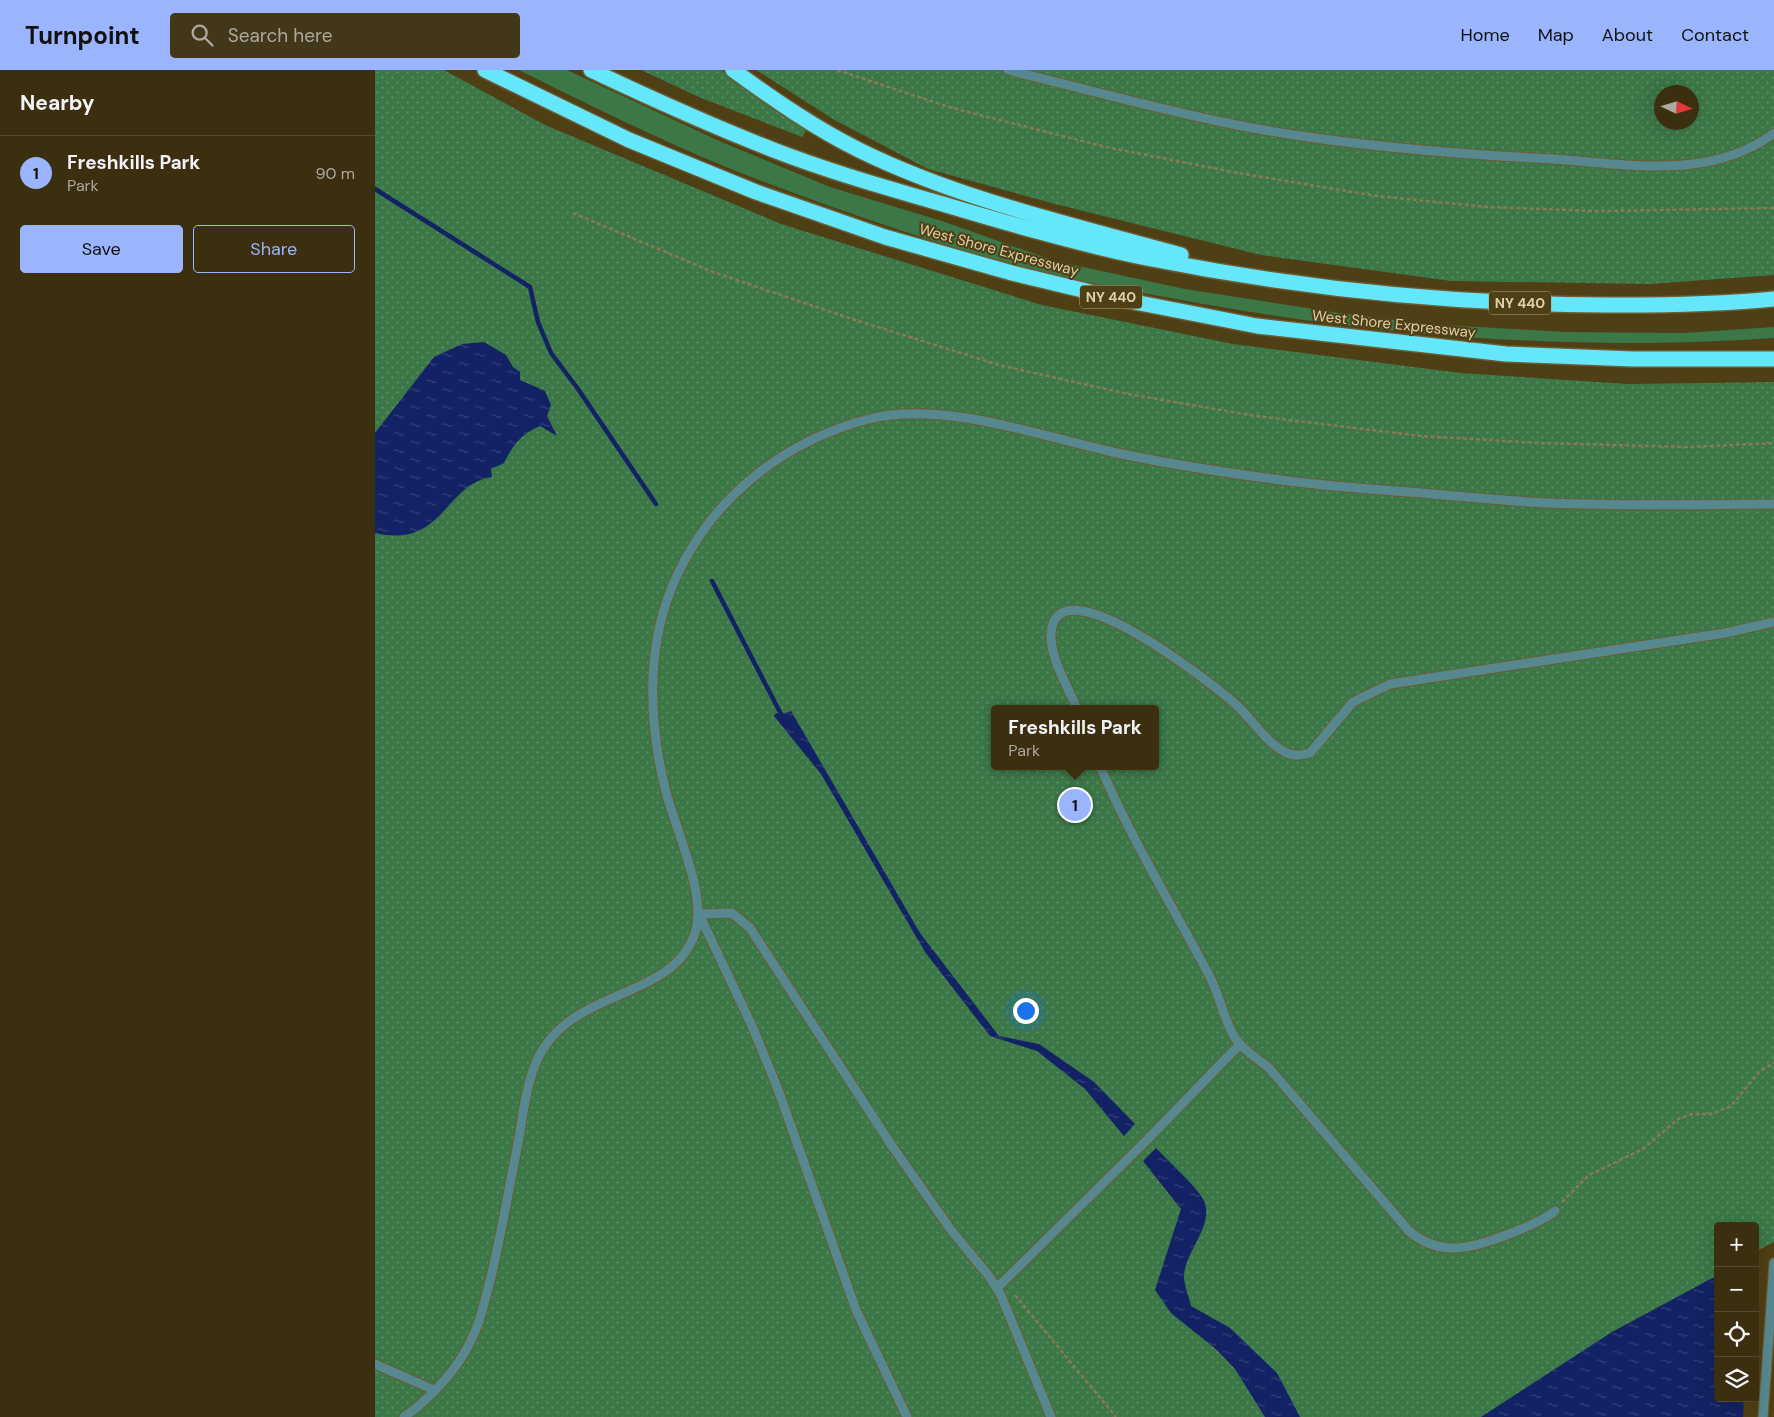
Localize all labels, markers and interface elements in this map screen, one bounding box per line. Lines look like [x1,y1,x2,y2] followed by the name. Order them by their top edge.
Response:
[170,13,520,58] search box
[25,20,140,51] text: Turnpoint
[188,21,216,49] icon: search
[228,23,333,48] text: Search here
[1460,23,1510,47] text: Home
[1538,23,1574,47] text: Map
[1602,23,1653,47] text: About
[1681,23,1749,47] text: Contact
[1654,85,1699,130] north arrow
[20,89,94,117] text: Nearby
[67,150,200,175] text: Freshkills Park
[33,163,39,184] text: 1
[315,163,355,184] text: 90 m
[67,175,99,196] text: Park
[917,219,1082,281] street label: West Shore Expressway
[20,225,183,273] button: Save
[193,225,355,273] button: Share
[1080,286,1142,308] road number: NY 440
[1489,292,1551,314] road number: NY 440
[1311,305,1478,343] street label: West Shore Expressway
[991,705,1159,770] popup
[1008,715,1142,740] text: Freshkills Park
[1008,740,1040,761] text: Park
[1059,786,1091,824] pin: 1
[1013,998,1039,1024] your location
[1714,1222,1759,1402] map controls
[1714,1222,1759,1267] button: +
[1714,1267,1759,1312] button: −
[1714,1312,1759,1357] button: locate
[1714,1357,1759,1402] button: layers

